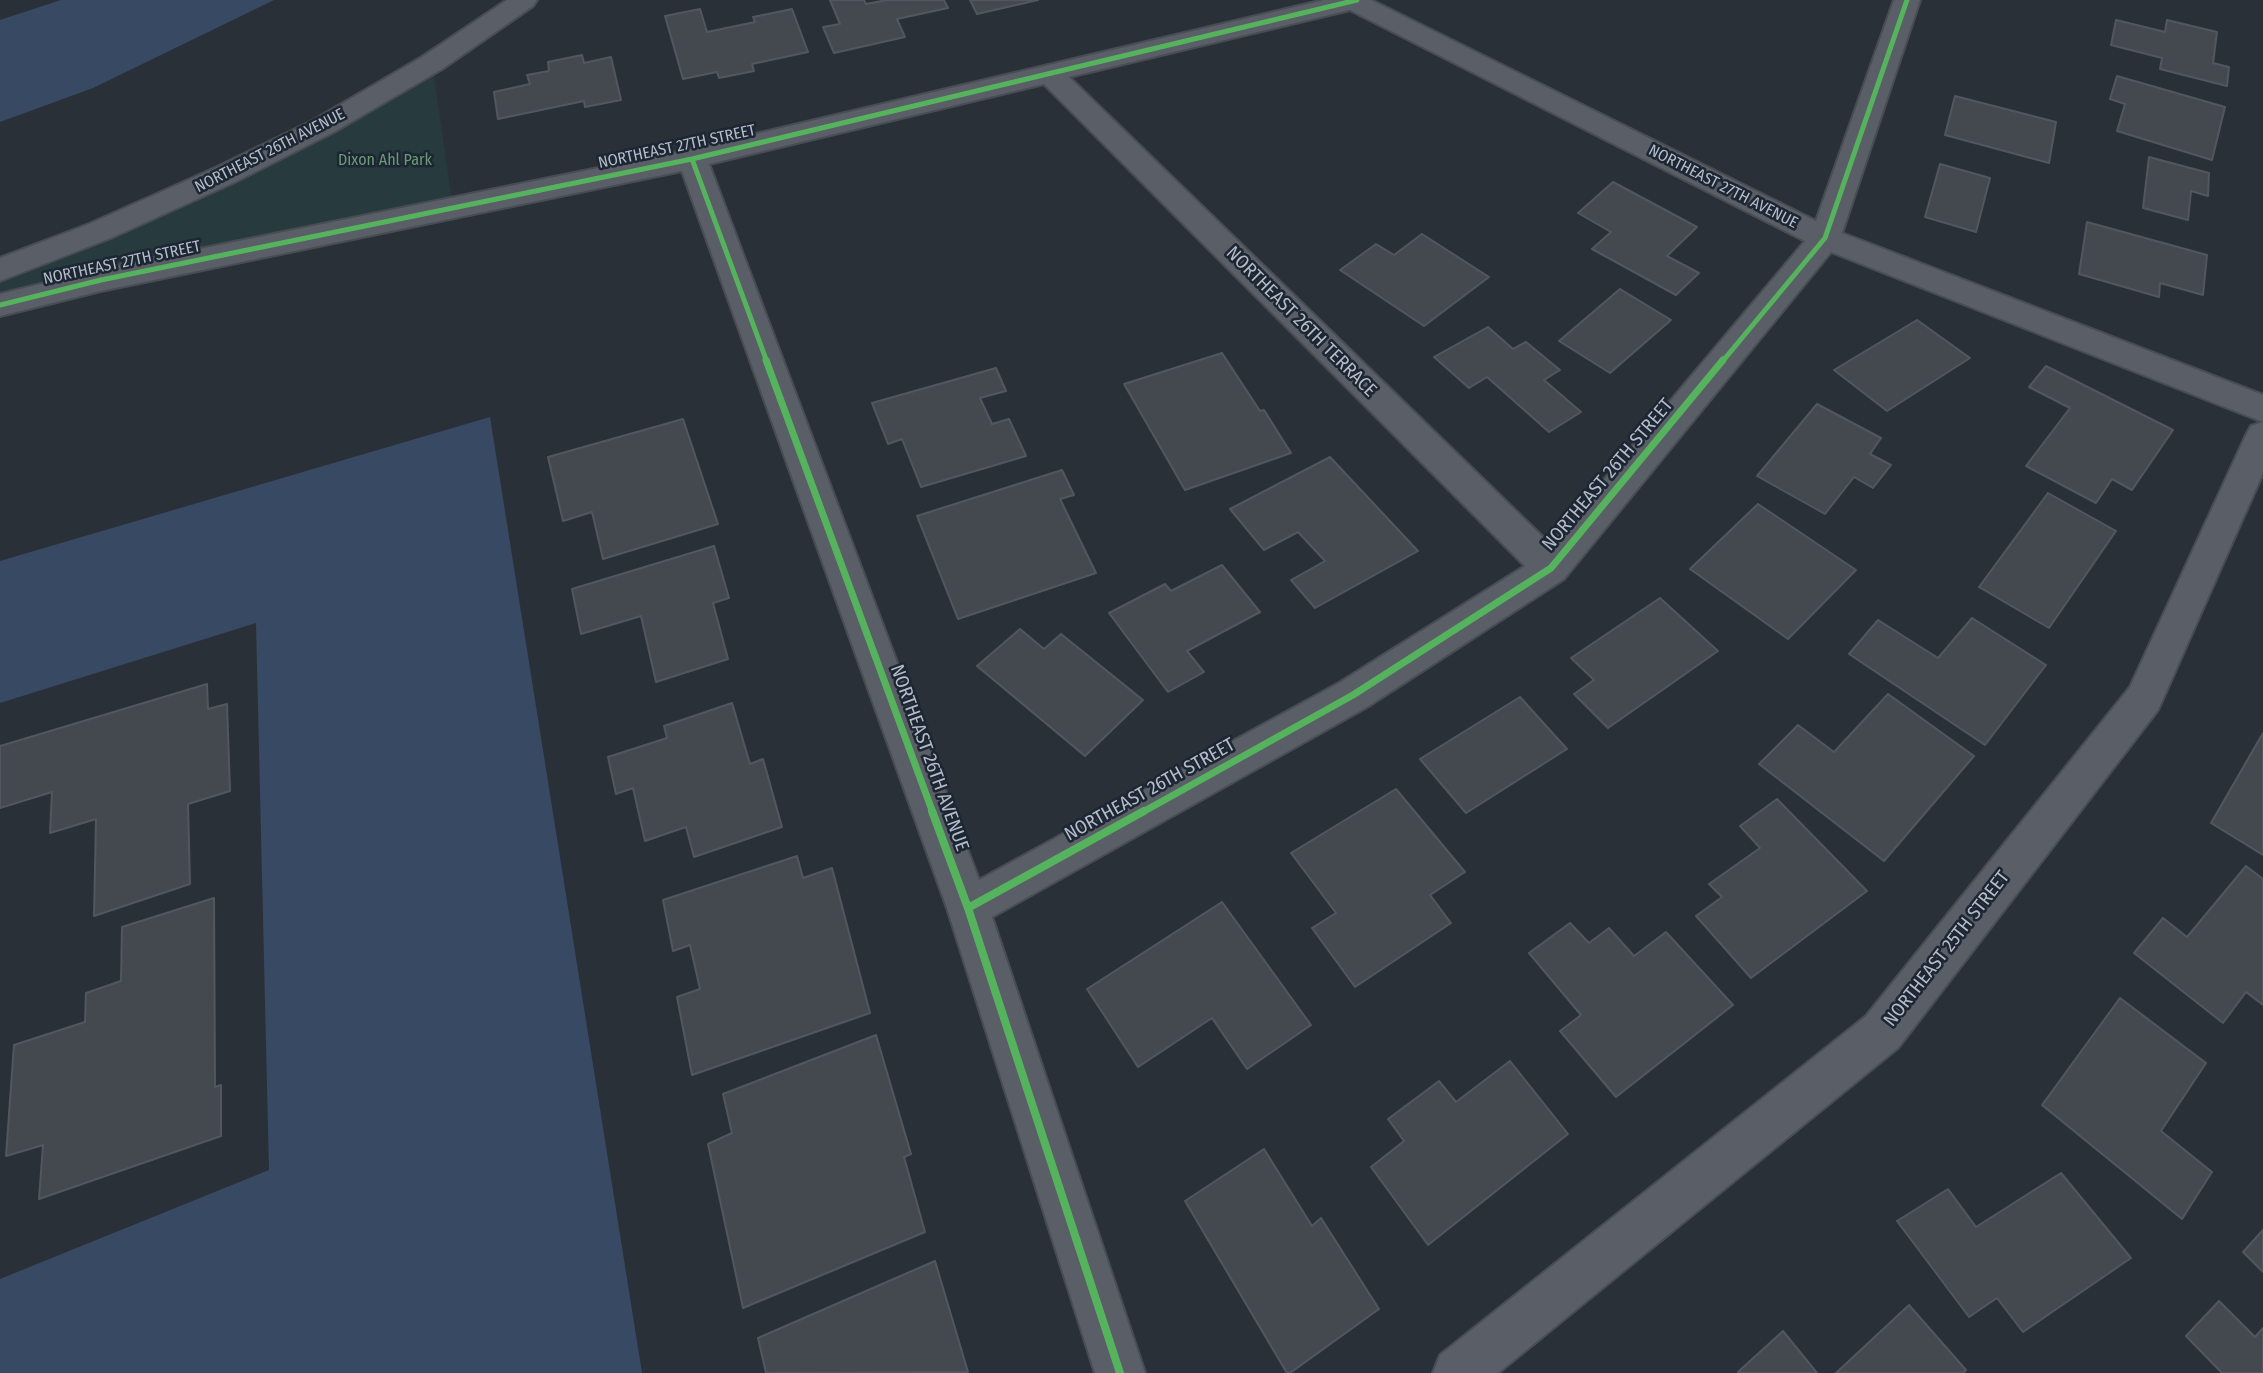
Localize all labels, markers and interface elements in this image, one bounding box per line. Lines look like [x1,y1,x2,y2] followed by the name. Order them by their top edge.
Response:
[192,105,348,197] street label: NORTHEAST 26TH AVENUE
[597,121,757,173] street label: NORTHEAST 27TH STREET
[1645,141,1801,233] street label: NORTHEAST 27TH AVENUE
[338,151,432,171] park label: Dixon Ahl Park
[42,237,202,289] street label: NORTHEAST 27TH STREET
[1221,242,1381,402] street label: NORTHEAST 26TH TERRACE
[1538,394,1678,556] street label: NORTHEAST 26TH STREET
[885,662,973,854] street label: NORTHEAST 26TH AVENUE
[1061,734,1239,846] street label: NORTHEAST 26TH STREET
[1879,867,2015,1031] street label: NORTHEAST 25TH STREET

